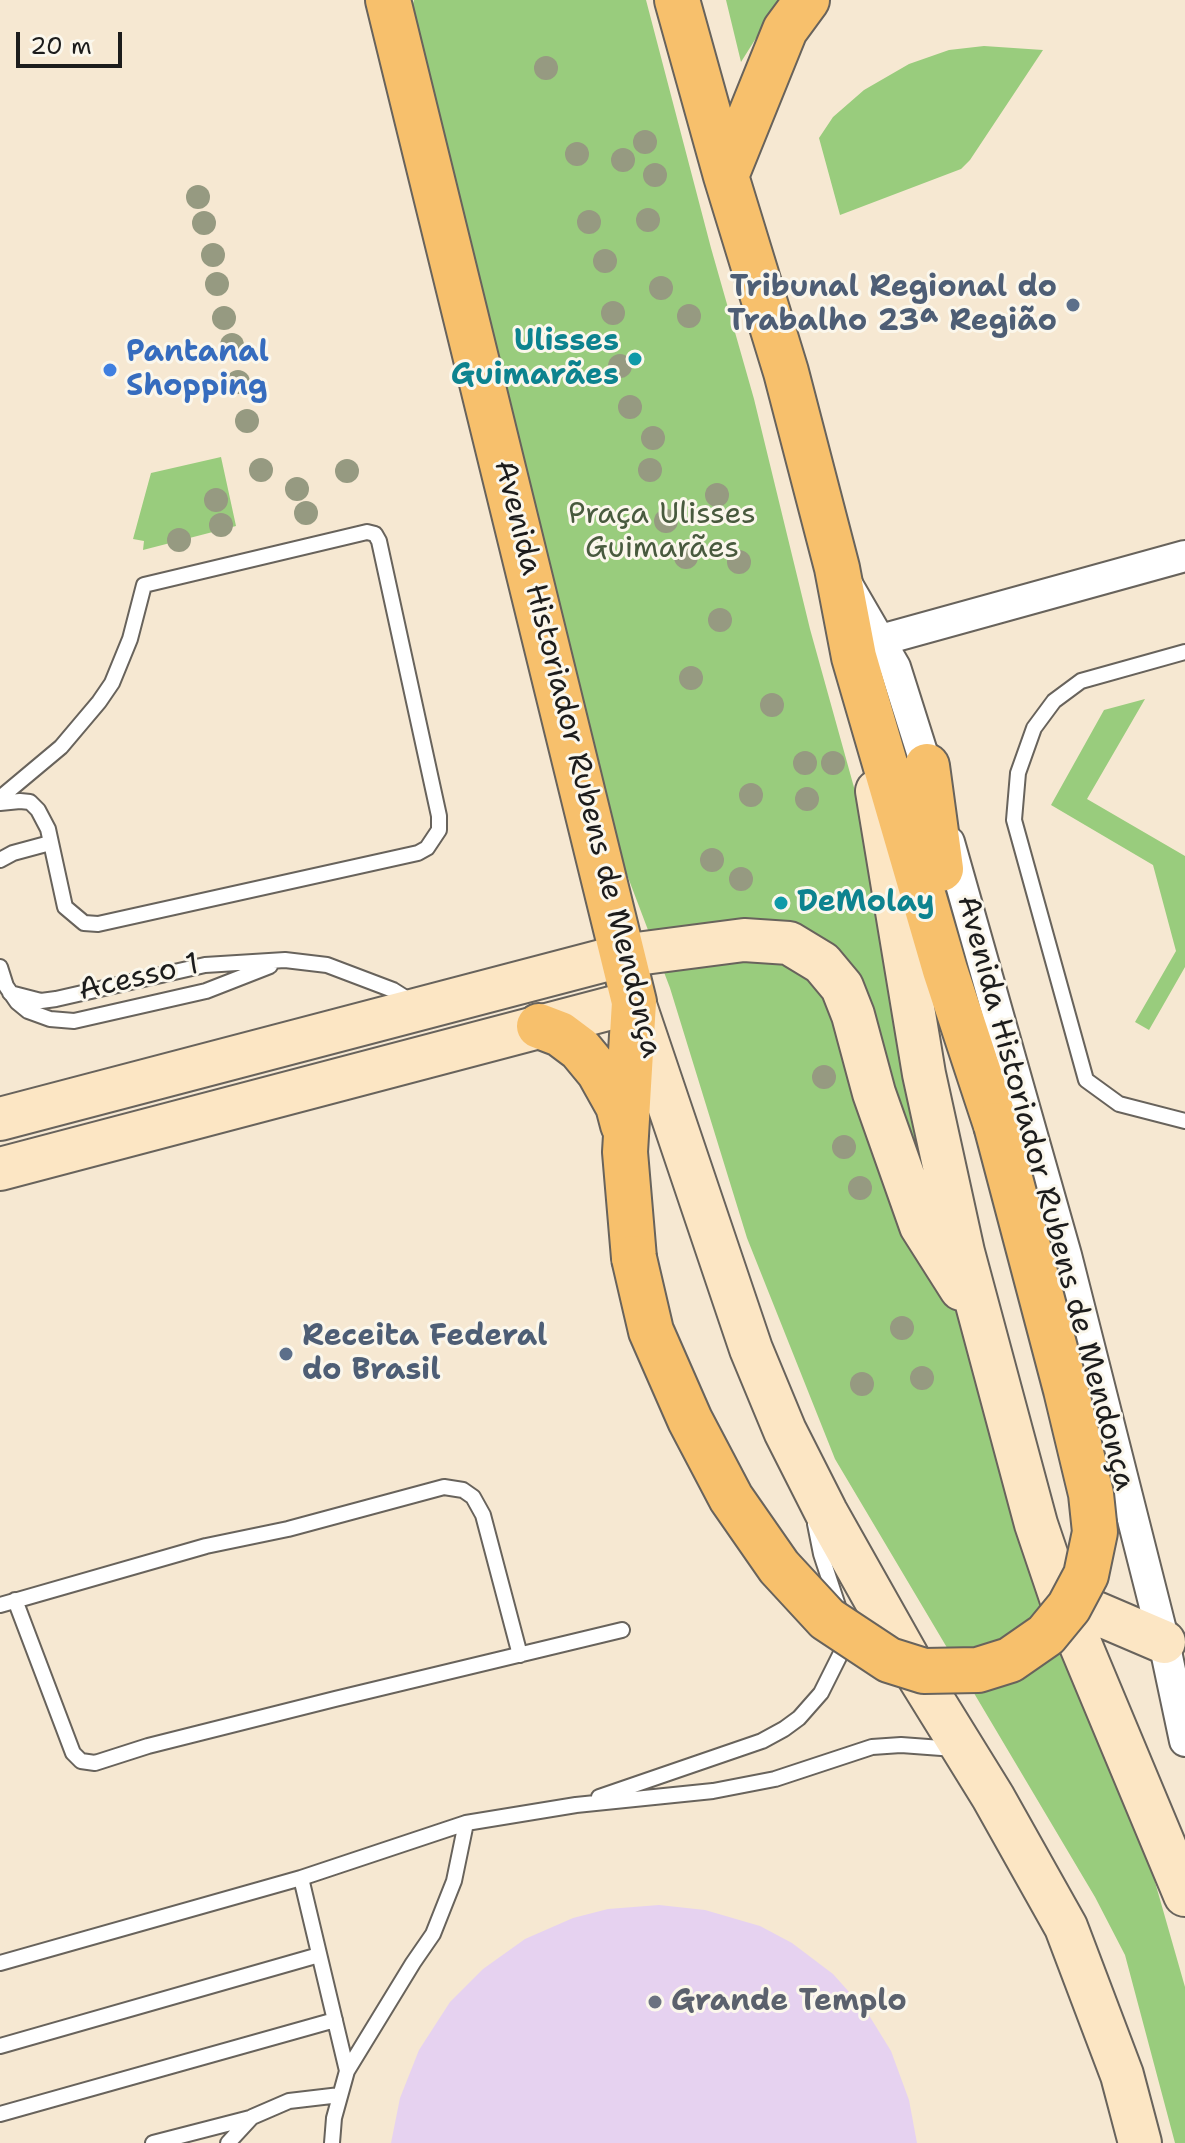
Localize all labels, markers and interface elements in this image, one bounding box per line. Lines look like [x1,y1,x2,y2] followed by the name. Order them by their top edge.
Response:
[20,16,126,66] scale bar
[30,30,92,62] text: 20 m
[727,270,1057,340] place label: Tribunal Regional do Trabalho 23ª Região
[1064,296,1082,314] marker: Tribunal Regional do Trabalho 23ª Região
[451,324,619,394] place label: Ulisses Guimarães
[126,335,269,406] place label: Pantanal Shopping
[626,350,644,368] marker: Ulisses Guimarães
[101,361,119,379] marker: Pantanal Shopping
[485,456,669,1062] street label: Avenida Historiador Rubens de Mendonça
[568,497,756,568] park label: Praça Ulisses Guimarães
[797,885,935,921] place label: DeMolay
[948,892,1142,1494] street label: Avenida Historiador Rubens de Mendonça
[772,894,790,912] marker: DeMolay
[75,947,203,1009] street label: Acesso 1
[302,1319,547,1390] place label: Receita Federal do Brasil
[277,1345,295,1363] marker: Receita Federal do Brasil
[671,1984,907,2020] place label: Grande Templo
[646,1993,664,2011] marker: Grande Templo

